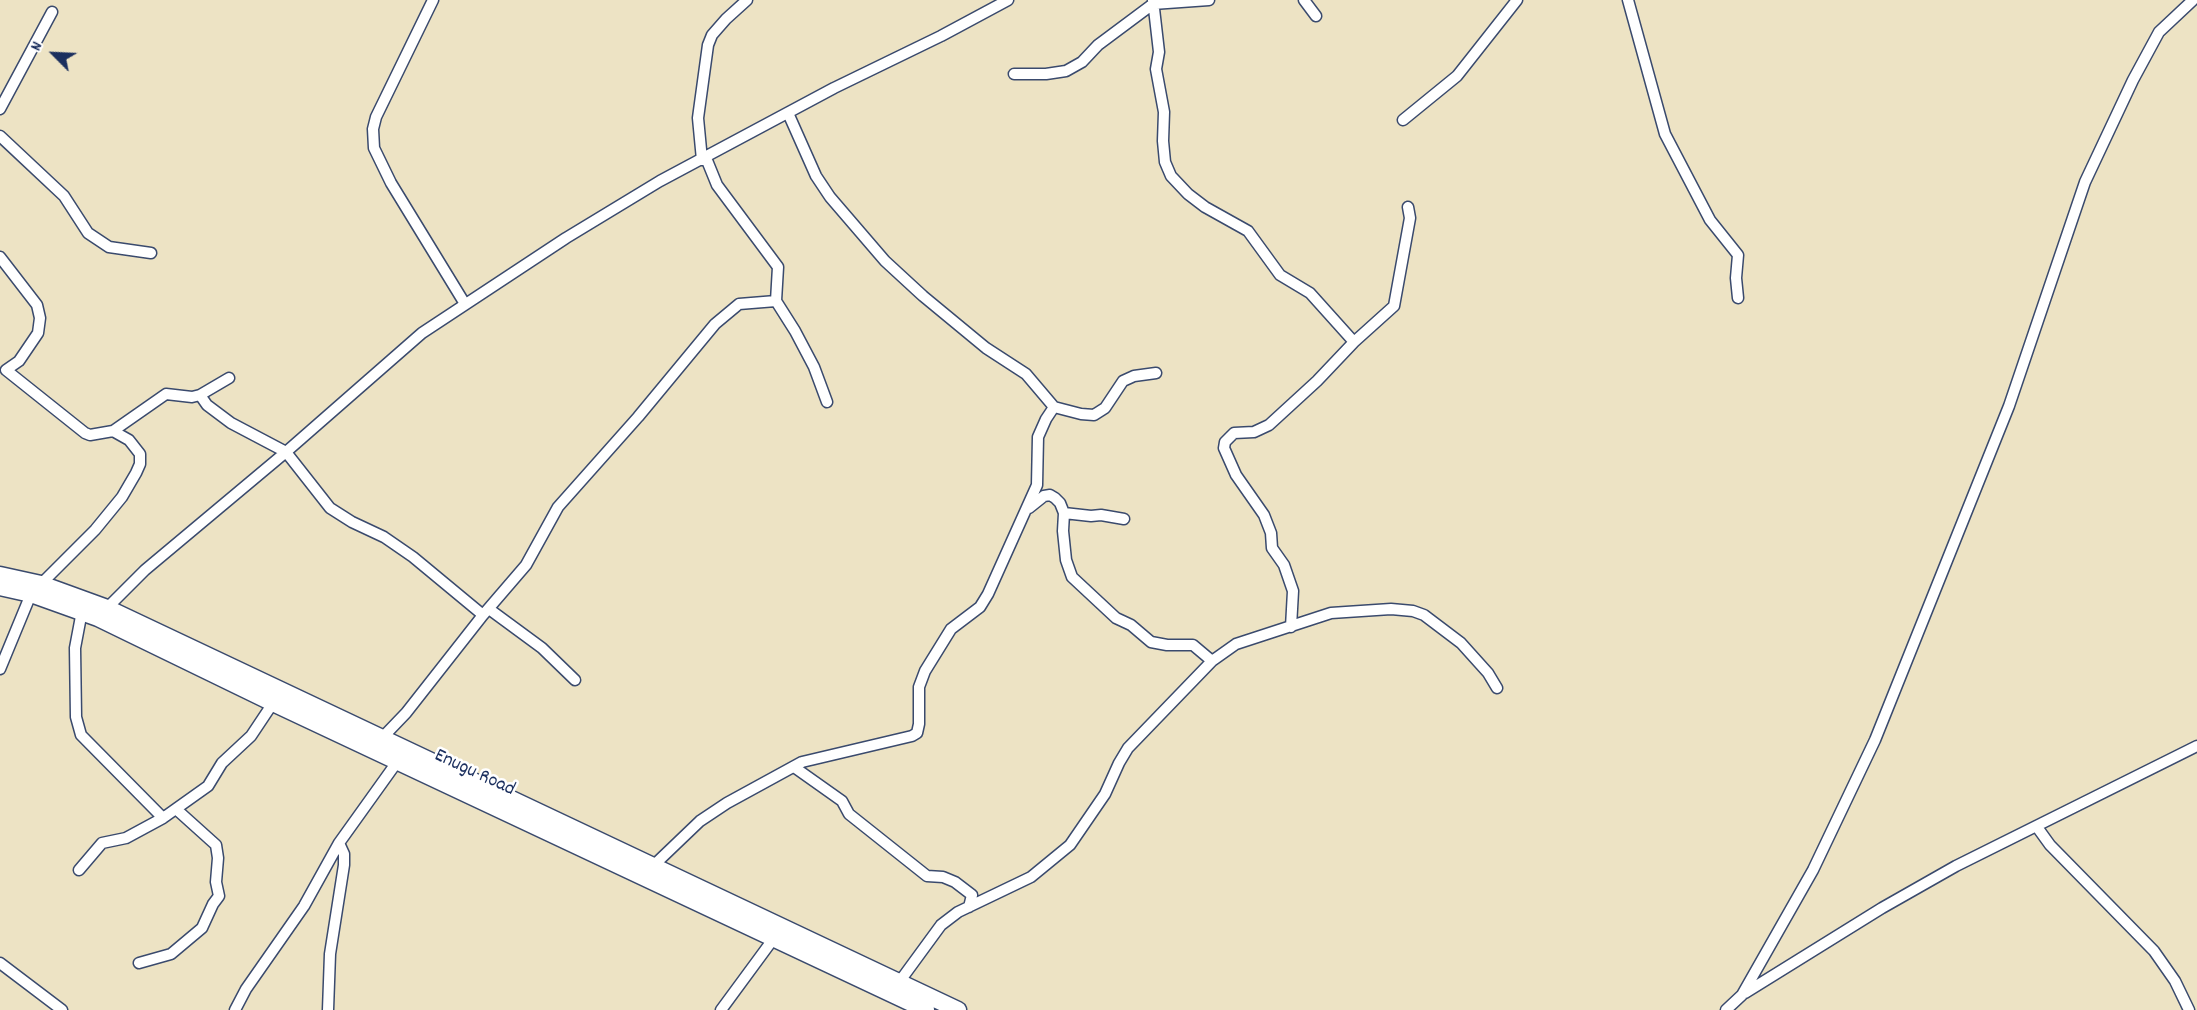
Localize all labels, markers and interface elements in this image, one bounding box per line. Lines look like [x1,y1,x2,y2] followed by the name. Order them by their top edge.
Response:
[24,24,84,84] north arrow
[25,38,49,55] text: N
[430,745,518,803] street label: Enugu Road

